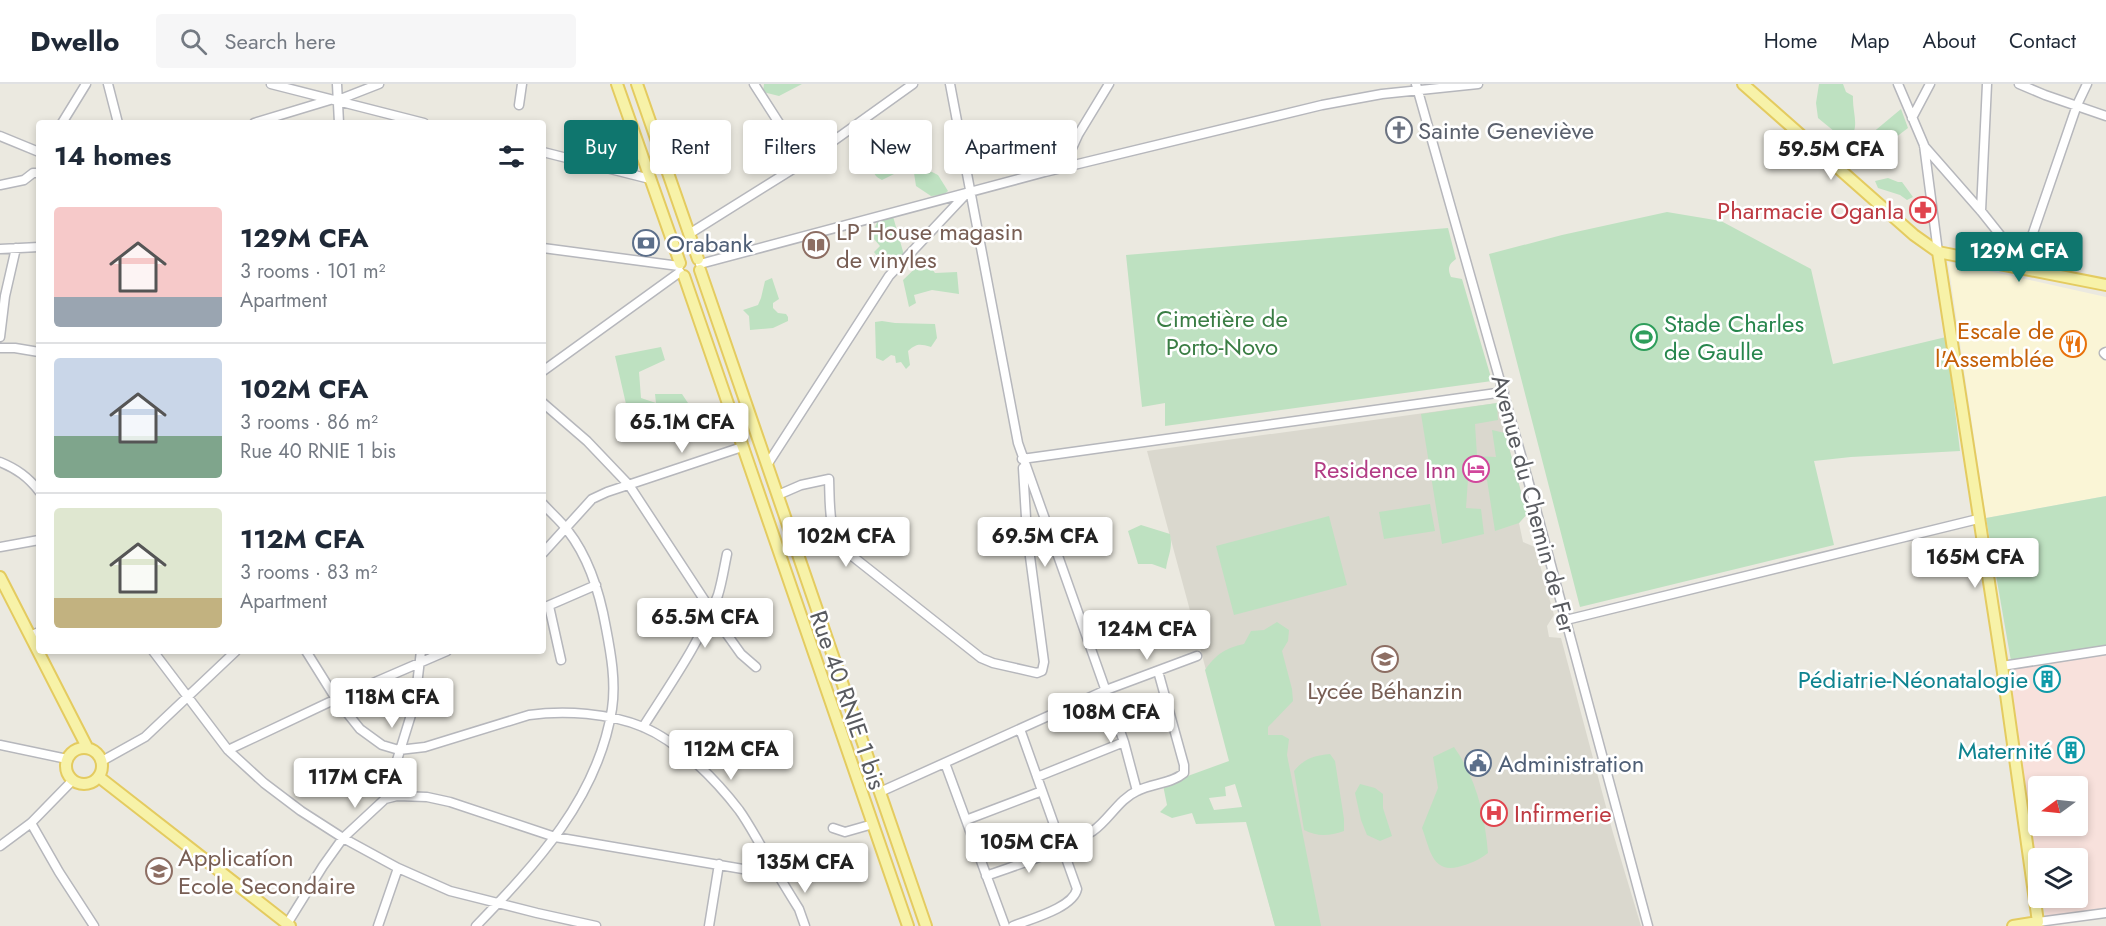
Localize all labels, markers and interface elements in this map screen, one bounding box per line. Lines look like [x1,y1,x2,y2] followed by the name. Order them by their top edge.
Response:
[156,14,576,68] search box
[30,21,120,62] text: Dwello
[177,25,210,58] icon: search
[225,25,336,57] text: Search here
[1764,26,1817,56] text: Home
[1850,26,1890,56] text: Map
[1923,26,1976,56] text: About
[2009,26,2076,56] text: Contact
[1418,113,1594,148] place label: Sainte Geneviève
[1384,115,1414,145] church icon: Sainte Geneviève
[564,120,638,174] chip: Buy
[650,120,731,174] chip: Rent
[743,120,837,174] chip: Filters
[849,120,932,174] chip: New
[944,120,1077,174] chip: Apartment
[1762,130,1900,181] pin: 59.5M CFA
[1778,135,1884,164] text: 59.5M CFA
[54,137,171,175] text: 14 homes
[495,140,528,173] icon: filters
[1717,193,1904,228] place label: Pharmacie Oganla
[1908,195,1938,225] pharmacy icon: Pharmacie Oganla
[836,214,1023,277] place label: LP House magasin de vinyles
[240,219,369,257] text: 129M CFA
[666,226,754,261] place label: Orabank
[631,228,661,258] bank icon: Orabank
[801,230,831,260] library icon: LP House magasin de vinyles
[102,231,174,303] icon: home
[1957,232,2081,283] pin: 129M CFA
[1970,237,2068,266] text: 129M CFA
[240,257,386,286] text: 3 rooms · 101 m²
[240,286,327,315] text: Apartment
[1156,301,1288,364] park label: Cimetière de Porto-Novo
[1664,306,1804,369] place label: Stade Charles de Gaulle
[1935,313,2054,376] place label: Escale de l'Assemblée
[1629,322,1659,352] sports icon: Stade Charles de Gaulle
[2058,329,2088,359] restaurant icon: Escale de l'Assemblée
[240,370,368,408] text: 102M CFA
[1483,371,1586,638] street label: Avenue du Chemin de Fer
[102,382,174,454] icon: home
[613,403,751,454] pin: 65.1M CFA
[240,408,378,437] text: 3 rooms · 86 m²
[629,408,735,437] text: 65.1M CFA
[240,437,396,466] text: Rue 40 RNIE 1 bis
[1314,452,1456,487] place label: Residence Inn
[1461,454,1491,484] hotel icon: Residence Inn
[784,517,908,568] pin: 102M CFA
[976,517,1114,568] pin: 69.5M CFA
[240,520,364,558] text: 112M CFA
[797,522,895,551] text: 102M CFA
[992,522,1098,551] text: 69.5M CFA
[102,532,174,604] icon: home
[1913,538,2037,589] pin: 165M CFA
[1926,543,2024,572] text: 165M CFA
[240,558,377,587] text: 3 rooms · 83 m²
[240,587,327,616] text: Apartment
[636,598,774,649] pin: 65.5M CFA
[651,603,759,632] text: 65.5M CFA
[801,606,895,794] street label: Rue 40 RNIE 1 bis
[1085,610,1209,661] pin: 124M CFA
[1097,615,1197,644] text: 124M CFA
[1370,644,1400,674] school or university icon: Lycée Béhanzin
[1798,662,2028,697] place label: Pédiatrie-Néonatalogie
[2032,664,2062,694] building icon: Pédiatrie-Néonatalogie
[1307,673,1463,708] place label: Lycée Béhanzin
[330,678,454,729] pin: 118M CFA
[344,683,440,712] text: 118M CFA
[1049,693,1173,744] pin: 108M CFA
[1062,698,1160,727] text: 108M CFA
[669,730,793,781] pin: 112M CFA
[1958,733,2052,768] place label: Maternité
[683,735,779,764] text: 112M CFA
[2056,735,2086,765] building icon: Maternité
[1498,746,1644,781] place label: Administration
[1463,748,1493,778] public building icon: Administration
[293,758,417,809] pin: 117M CFA
[308,763,402,792] text: 117M CFA
[2028,776,2088,836] north arrow
[2028,776,2088,908] map controls
[1514,796,1612,831] place label: Infirmerie
[1479,798,1509,828] hospital icon: Infirmerie
[967,823,1091,874] pin: 105M CFA
[980,828,1078,857] text: 105M CFA
[178,840,355,903] place label: Applicatíon Ecole Secondaire
[743,843,867,894] pin: 135M CFA
[756,848,854,877] text: 135M CFA
[2028,848,2088,908] button: layers
[144,856,174,886] school or university icon: Applicatíon Ecole Secondaire

